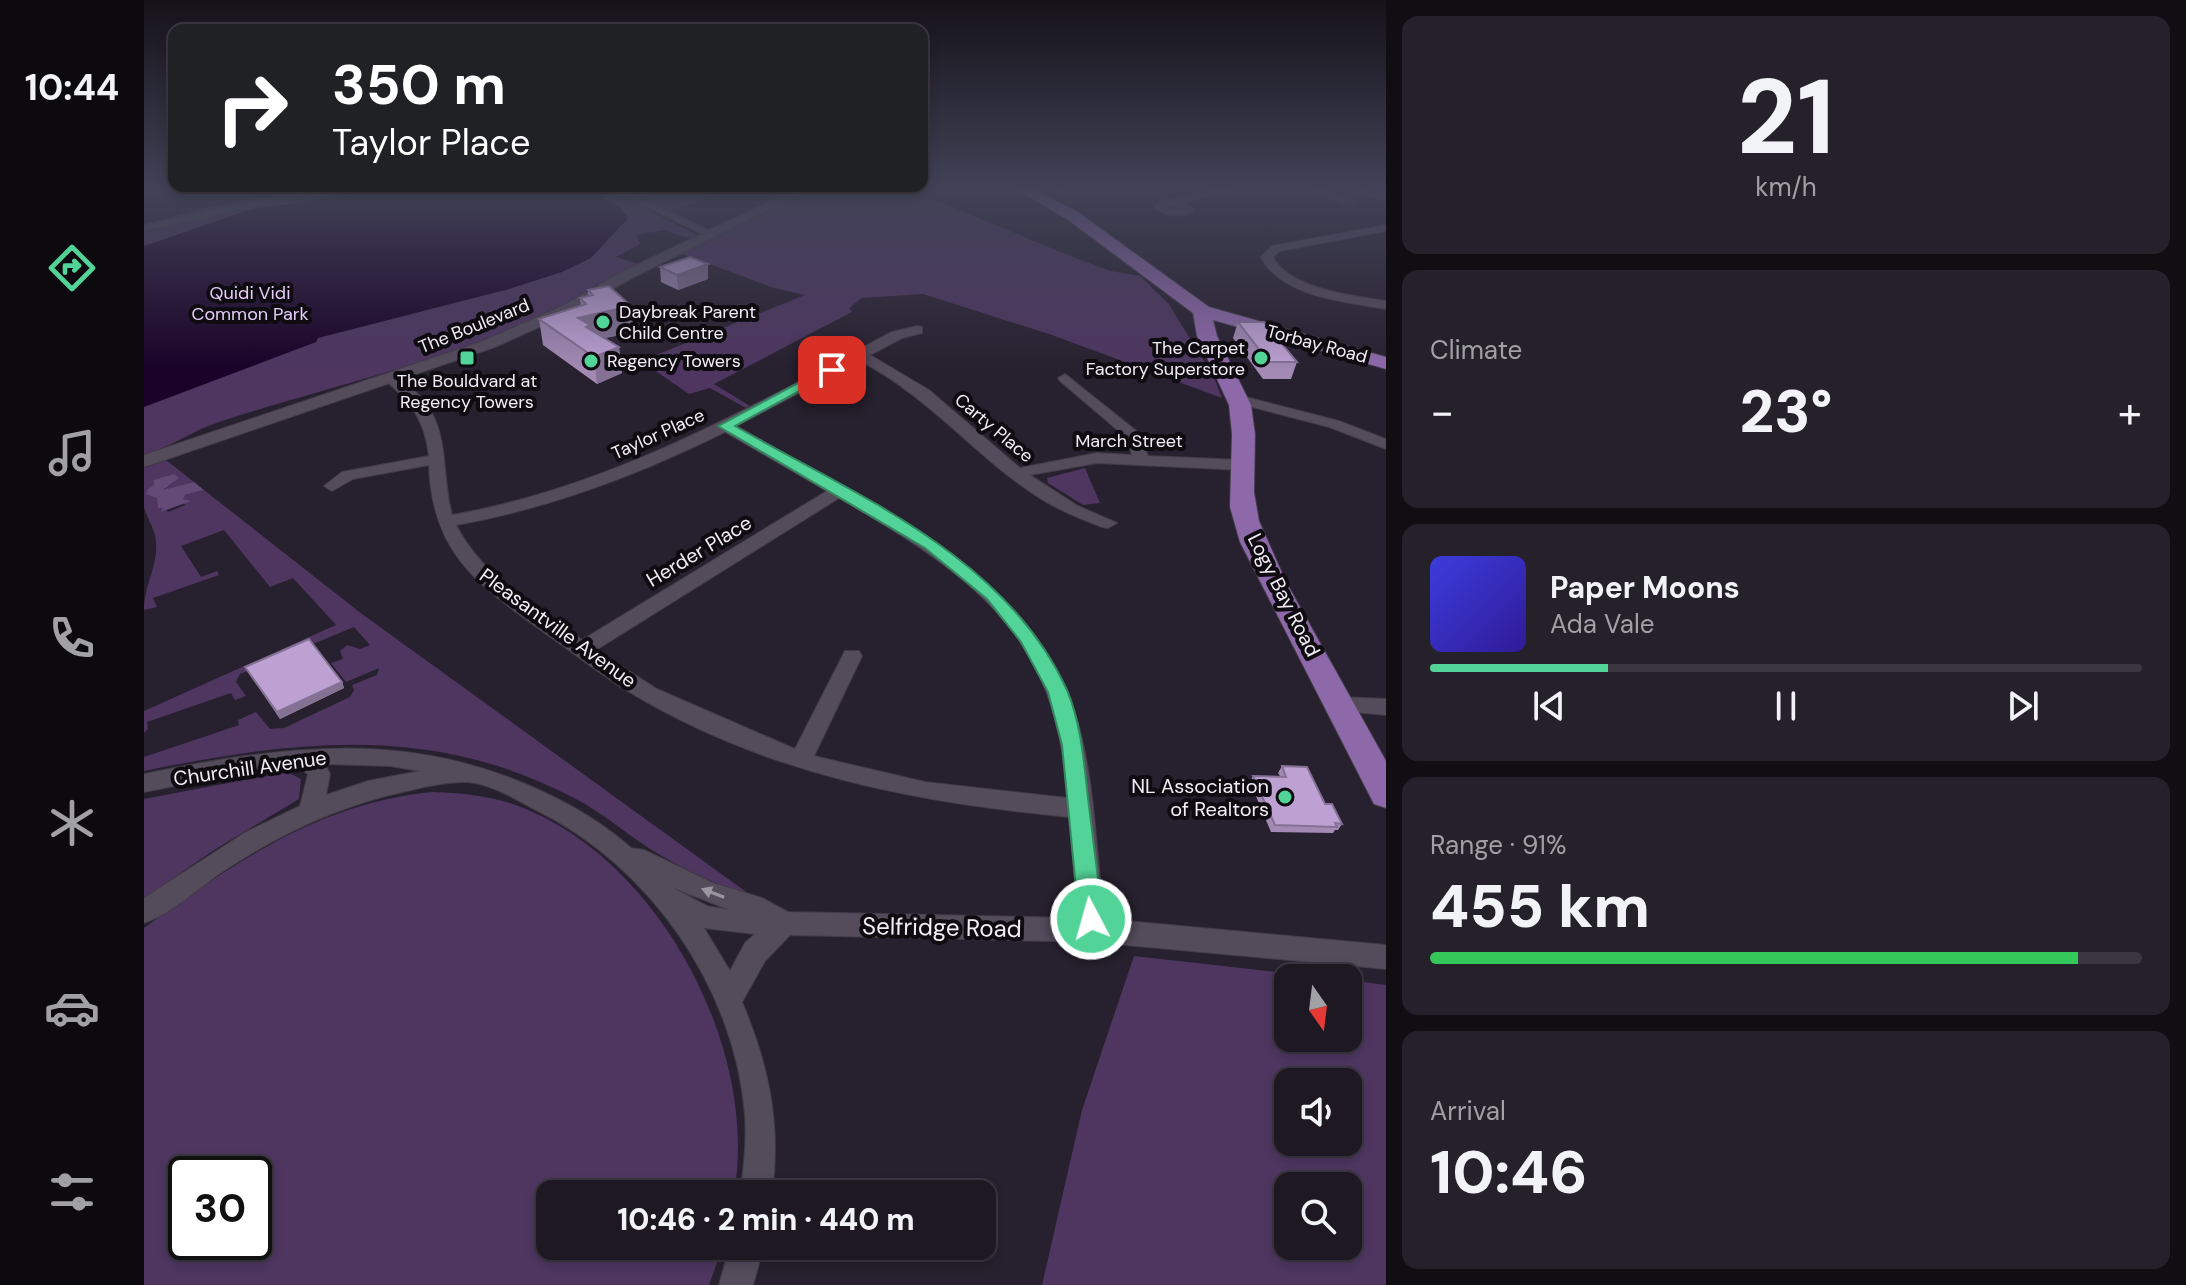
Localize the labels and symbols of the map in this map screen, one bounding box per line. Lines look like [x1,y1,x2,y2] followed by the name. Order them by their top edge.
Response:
[192,281,309,326] park label: Quidi Vidi Common Park
[415,293,533,359] street label: The Boulevard
[619,300,756,345] place label: Daybreak Parent Child Centre
[594,313,612,331] marker: Daybreak Parent Child Centre
[1264,319,1370,369] street label: Torbay Road
[798,336,866,404] pin
[1086,336,1245,381] place label: The Carpet Factory Superstore
[458,349,476,367] marker: The Bouldvard at Regency Towers
[607,349,741,373] place label: Regency Towers
[1252,349,1270,367] marker: The Carpet Factory Superstore
[582,352,600,370] marker: Regency Towers
[397,369,537,414] place label: The Bouldvard at Regency Towers
[950,388,1038,468] street label: Carty Place
[608,403,708,465] street label: Taylor Place
[1075,429,1183,453] street label: March Street
[642,509,756,593] street label: Herder Place
[1242,529,1326,661] street label: Logy Bay Road
[475,562,641,694] street label: Pleasantville Avenue
[172,744,328,792] street label: Churchill Avenue
[1131,773,1269,822] place label: NL Association of Realtors
[1276,788,1294,806] marker: NL Association of Realtors
[1049,877,1133,961] position arrow
[701,886,725,899] one-way arrow
[862,910,1022,944] street label: Selfridge Road
[1274,964,1362,1052] north arrow
[168,1156,272,1260] speed limit sign: 30

